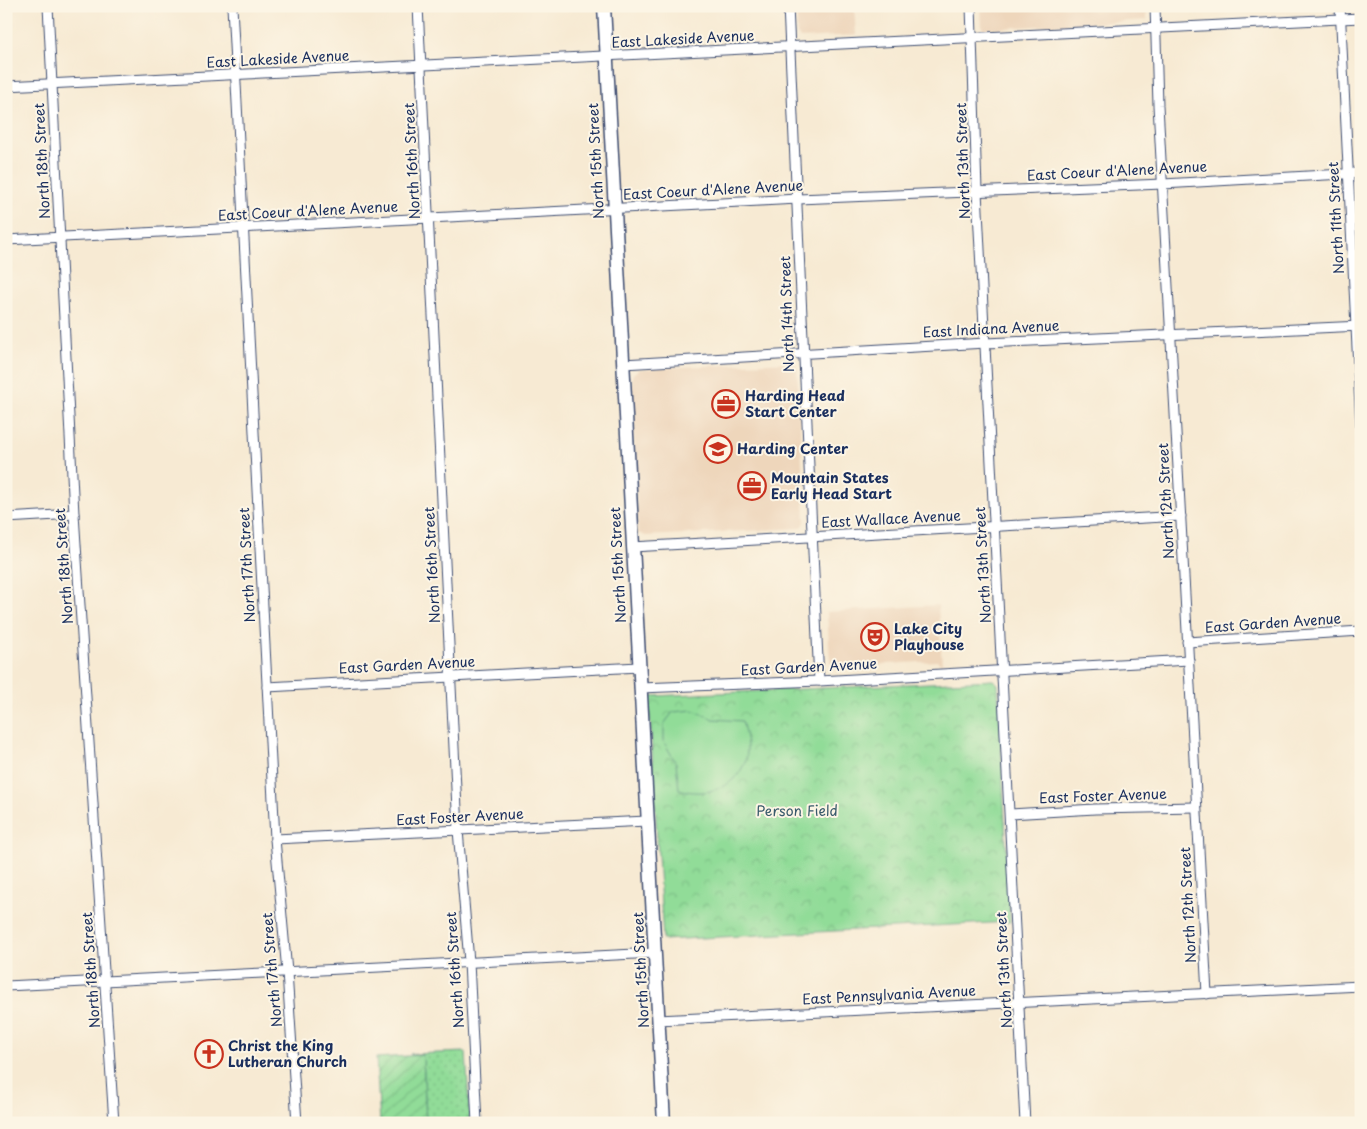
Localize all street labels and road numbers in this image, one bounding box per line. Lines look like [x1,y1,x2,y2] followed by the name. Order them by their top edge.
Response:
[611,24,755,53] street label: East Lakeside Avenue
[206,44,350,73] street label: East Lakeside Avenue
[28,102,55,220] street label: North 18th Street
[398,102,425,220] street label: North 16th Street
[582,102,609,220] street label: North 15th Street
[950,102,975,220] street label: North 13th Street
[1026,155,1208,186] street label: East Coeur d'Alene Avenue
[1322,161,1349,275] street label: North 11th Street
[622,174,804,205] street label: East Coeur d'Alene Avenue
[217,195,399,226] street label: East Coeur d'Alene Avenue
[774,255,799,373] street label: North 14th Street
[922,314,1060,343] street label: East Indiana Avenue
[1152,442,1179,560] street label: North 12th Street
[821,504,962,533] street label: East Wallace Avenue
[418,506,445,624] street label: North 16th Street
[604,506,631,624] street label: North 15th Street
[969,506,996,624] street label: North 13th Street
[49,507,78,625] street label: North 18th Street
[233,507,260,623] street label: North 17th Street
[1204,607,1342,638] street label: East Garden Avenue
[338,650,476,679] street label: East Garden Avenue
[740,652,878,681] street label: East Garden Avenue
[1039,783,1167,808] street label: East Foster Avenue
[396,803,524,830] street label: East Foster Avenue
[1174,846,1201,964] street label: North 12th Street
[76,911,105,1029] street label: North 18th Street
[256,911,287,1028] street label: North 17th Street
[440,911,469,1029] street label: North 16th Street
[627,911,654,1029] street label: North 15th Street
[990,911,1017,1029] street label: North 13th Street
[802,979,977,1010] street label: East Pennsylvania Avenue

